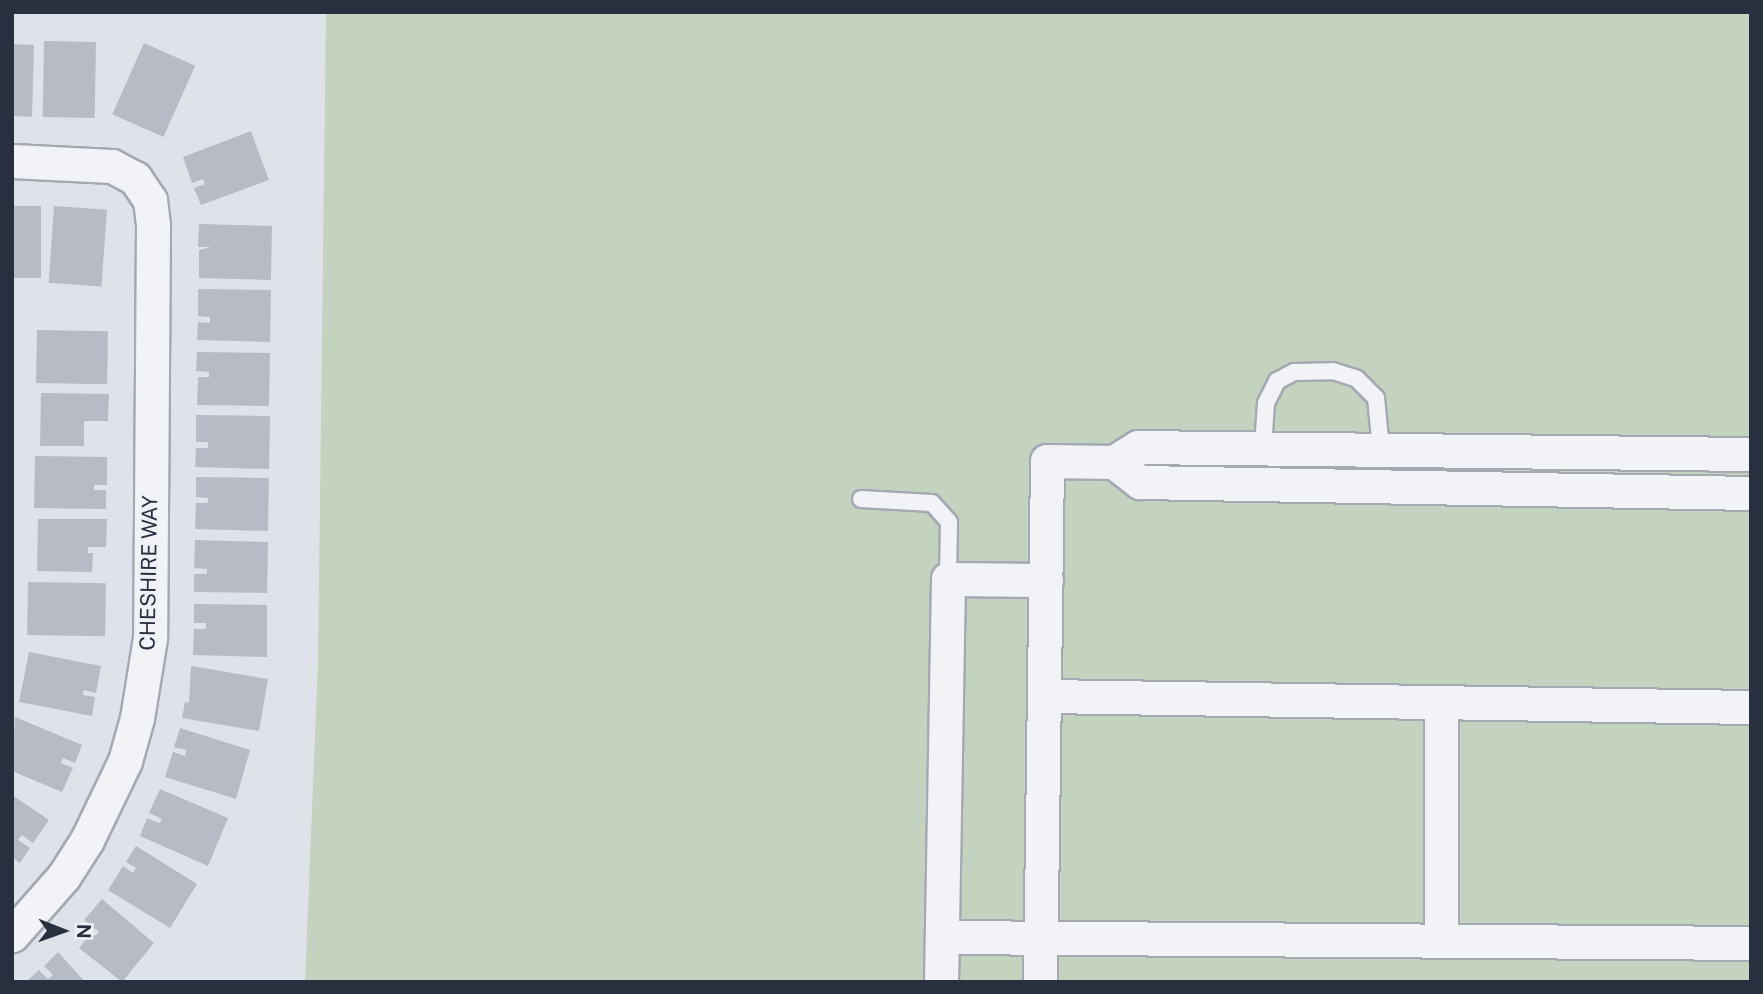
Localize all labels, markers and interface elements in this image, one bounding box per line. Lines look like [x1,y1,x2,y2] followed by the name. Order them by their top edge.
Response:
[135,495,163,651] street label: CHESHIRE WAY
[28,896,98,966] north arrow
[73,924,95,939] text: N

